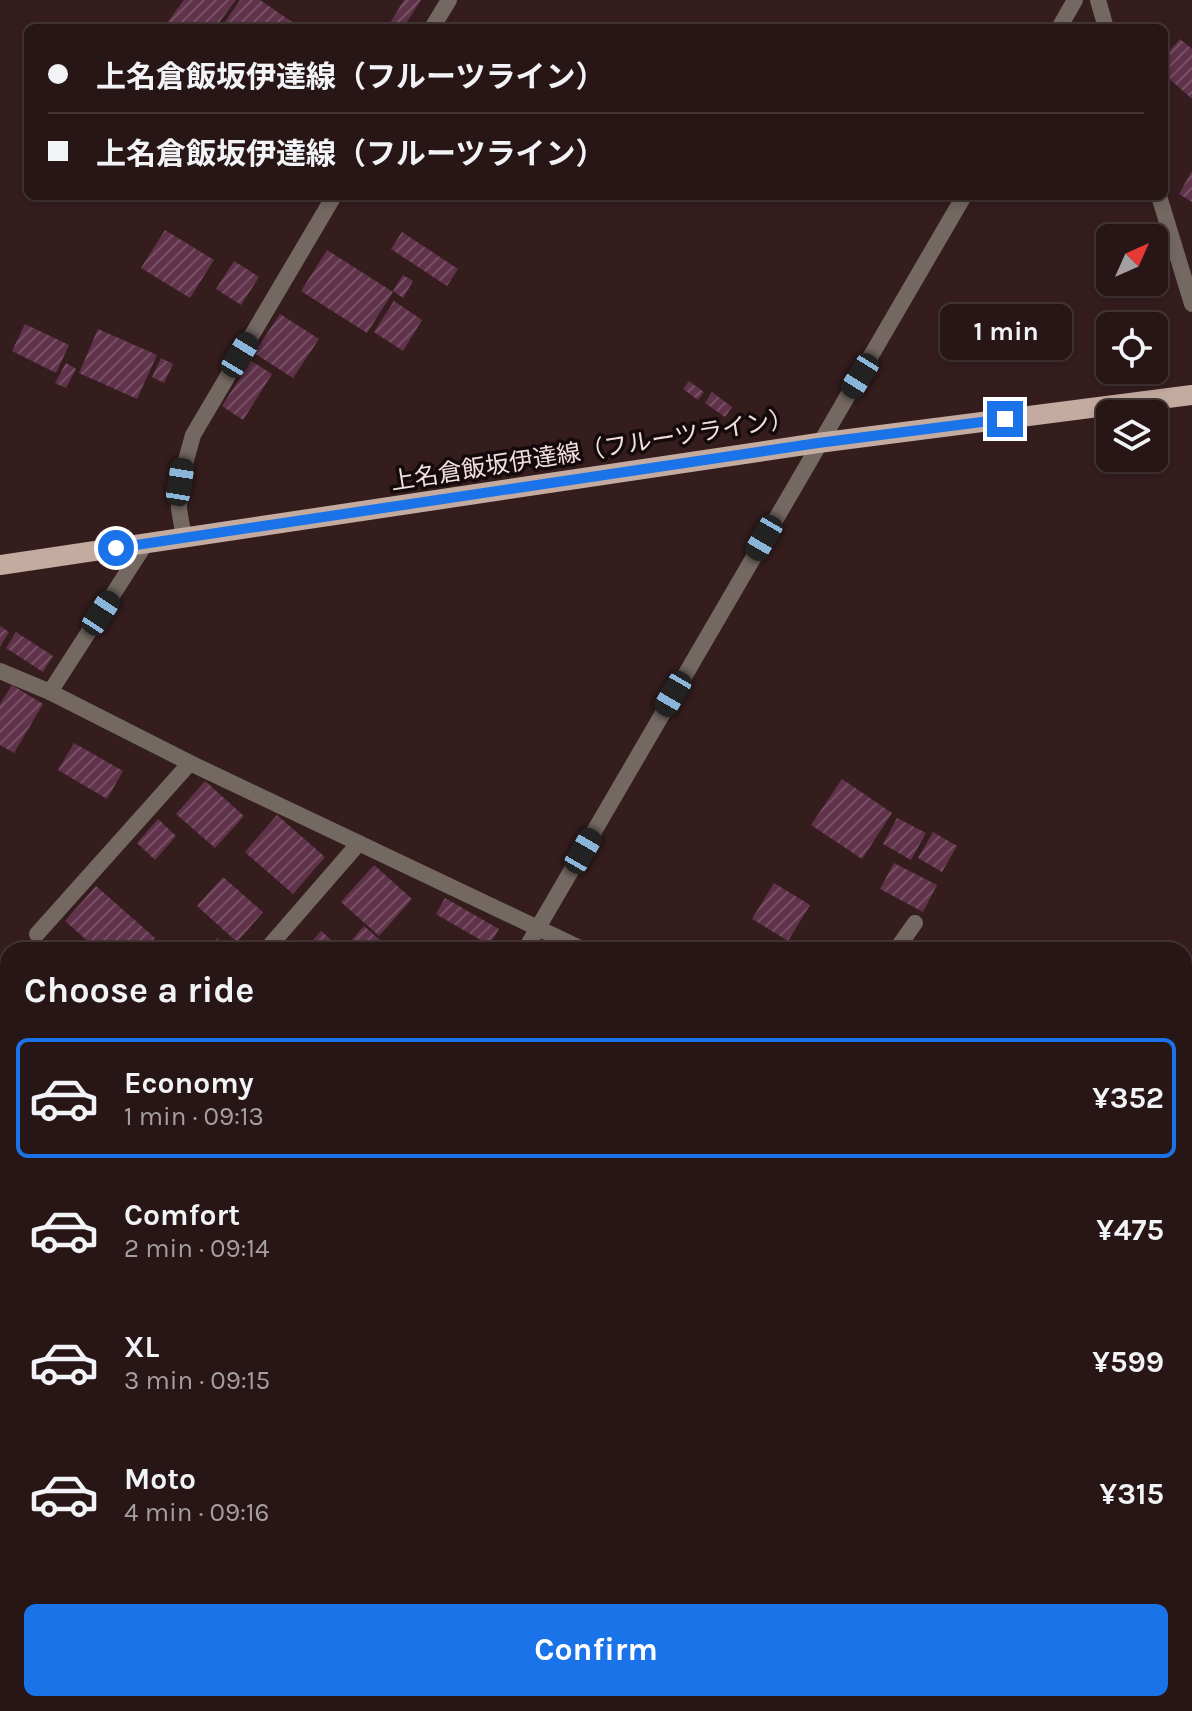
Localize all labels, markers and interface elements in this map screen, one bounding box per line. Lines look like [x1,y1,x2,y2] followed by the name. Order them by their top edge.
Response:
[96,59,605,95] text: 上名倉飯坂伊達線（フルーツライン）
[96,136,605,172] text: 上名倉飯坂伊達線（フルーツライン）
[1096,224,1168,296] north arrow
[1096,224,1168,472] map controls
[939,303,1071,359] callout: 1 min
[1096,312,1168,384] button: locate
[973,316,1039,347] text: 1 min
[217,328,263,382] car
[837,349,883,403] car
[1096,400,1168,472] button: layers
[987,401,1023,437] route end
[389,404,795,496] street label: 上名倉飯坂伊達線（フルーツライン）
[164,456,196,508] car
[742,511,786,565] car
[98,530,134,566] route start
[78,586,124,640] car
[651,667,695,721] car
[561,824,605,878] car
[24,969,254,1011] text: Choose a ride
[28,1062,100,1134] icon: car
[124,1065,254,1101] text: Economy
[1092,1080,1164,1116] text: ¥352
[124,1101,264,1132] text: 1 min · 09:13
[28,1194,100,1266] icon: car
[124,1197,240,1233] text: Comfort
[1096,1212,1164,1248] text: ¥475
[124,1233,270,1264] text: 2 min · 09:14
[28,1326,100,1398] icon: car
[124,1329,159,1365] text: XL
[1092,1344,1164,1380] text: ¥599
[124,1365,270,1396] text: 3 min · 09:15
[28,1458,100,1530] icon: car
[124,1461,196,1497] text: Moto
[1100,1476,1164,1512] text: ¥315
[124,1497,269,1528] text: 4 min · 09:16
[24,1604,1168,1696] button: Confirm

